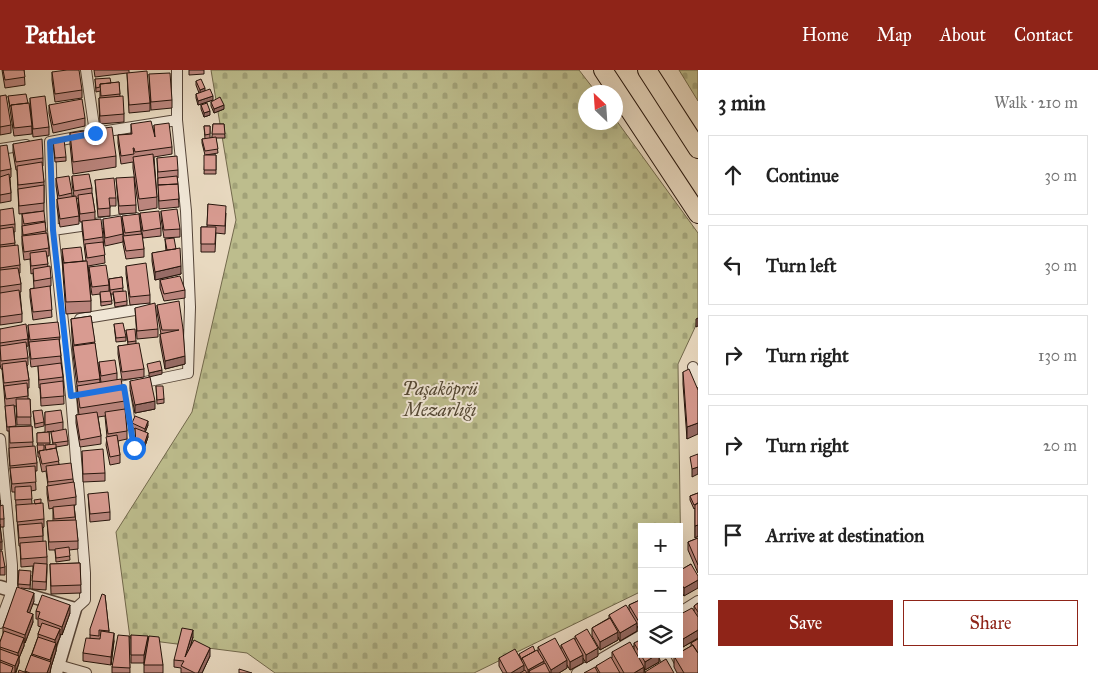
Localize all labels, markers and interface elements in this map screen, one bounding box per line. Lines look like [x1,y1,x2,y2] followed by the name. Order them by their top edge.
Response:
[25,20,95,50] text: Pathlet
[802,24,849,46] text: Home
[877,24,912,46] text: Map
[940,24,986,46] text: About
[1014,24,1073,46] text: Contact
[578,85,623,130] north arrow
[718,90,766,116] text: 3 min
[994,93,1078,112] text: Walk · 210 m
[84,122,107,145] route end
[719,161,747,189] icon: ahead
[766,164,839,187] text: Continue
[1044,166,1077,185] text: 30 m
[719,251,747,279] icon: left
[766,254,836,277] text: Turn left
[1044,256,1077,275] text: 30 m
[719,341,747,369] icon: right
[766,344,849,367] text: Turn right
[1038,346,1077,365] text: 130 m
[402,378,478,421] park label: Paşaköprü Mezarlığı
[719,431,747,459] icon: right
[766,434,849,457] text: Turn right
[1043,436,1077,455] text: 20 m
[123,437,146,460] route start
[719,521,747,549] icon: arrive
[638,523,683,658] map controls
[638,523,683,568] button: +
[766,524,924,547] text: Arrive at destination
[638,568,683,613] button: −
[718,600,893,646] button: Save
[903,600,1078,646] button: Share
[638,613,683,658] button: layers

